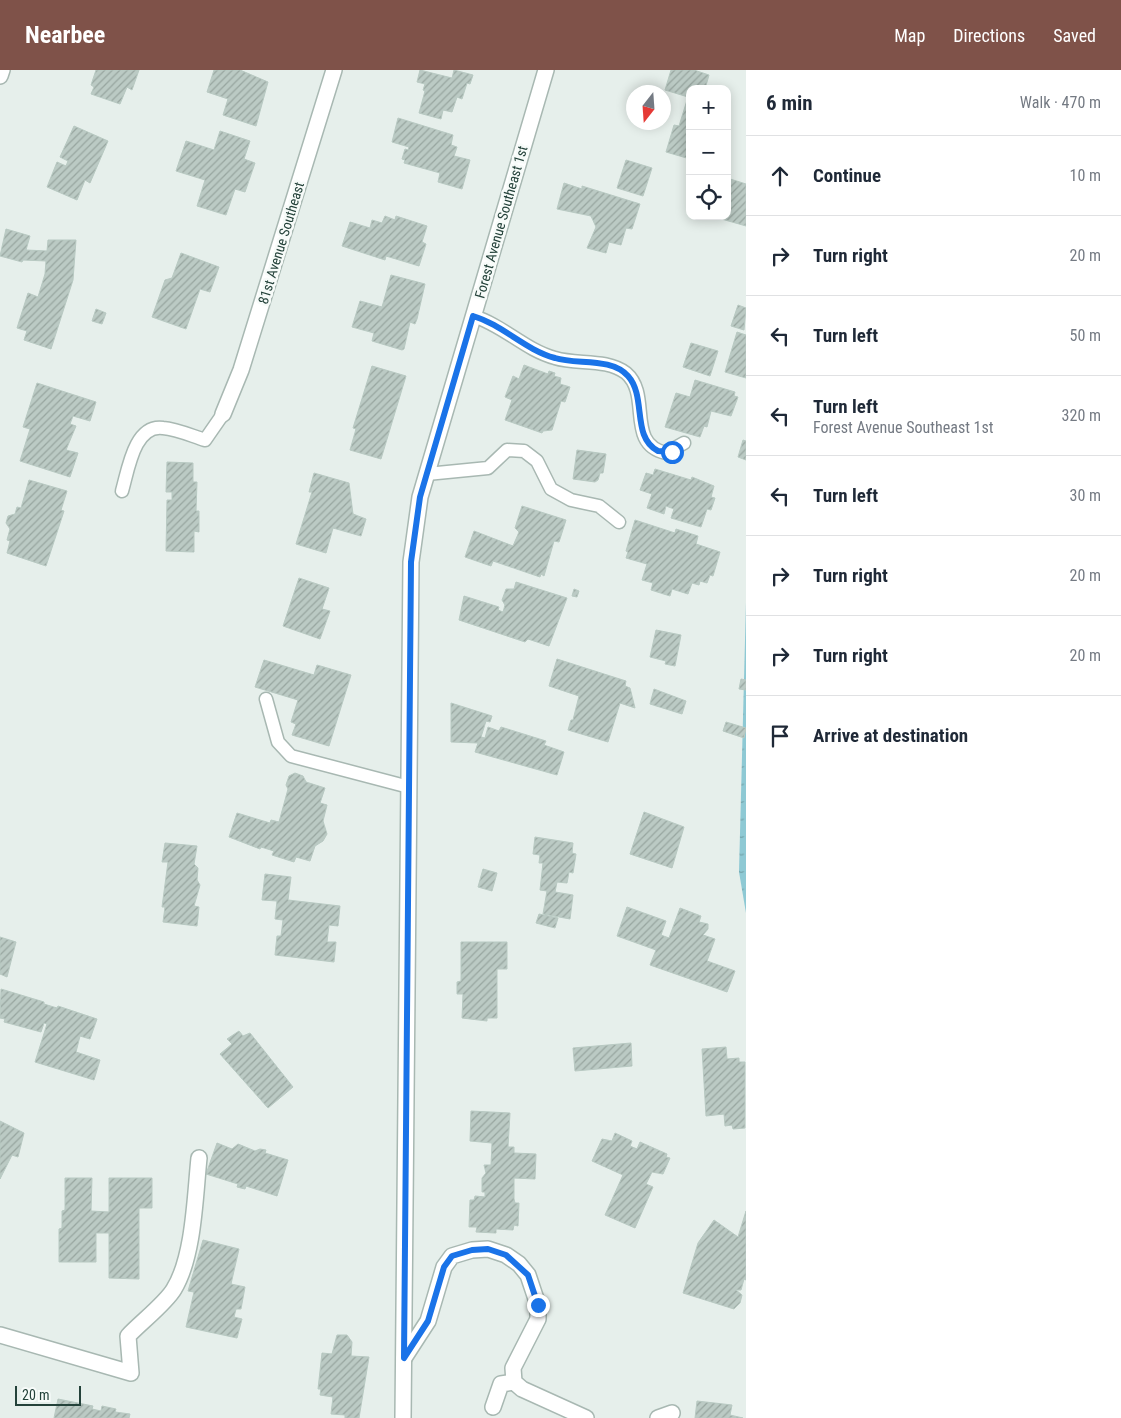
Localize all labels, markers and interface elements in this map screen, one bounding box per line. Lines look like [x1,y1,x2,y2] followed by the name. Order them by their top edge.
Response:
[25,21,105,49] text: Nearbee
[894,25,925,46] text: Map
[953,25,1025,46] text: Directions
[1053,25,1096,46] text: Saved
[626,85,671,130] north arrow
[686,85,731,220] map controls
[686,85,731,130] button: +
[766,91,813,115] text: 6 min
[1020,93,1101,112] text: Walk · 470 m
[686,130,731,175] button: −
[472,144,530,300] street label: Forest Avenue Southeast 1st
[766,162,794,190] icon: ahead
[813,164,881,187] text: Continue
[1069,166,1101,185] text: 10 m
[686,175,731,220] button: locate
[255,180,307,306] street label: 81st Avenue Southeast
[766,242,794,270] icon: right
[813,244,888,267] text: Turn right
[1069,246,1101,265] text: 20 m
[766,322,794,350] icon: left
[813,324,878,347] text: Turn left
[1069,326,1101,345] text: 50 m
[813,395,878,418] text: Turn left
[766,402,794,430] icon: left
[1062,406,1101,425] text: 320 m
[813,418,994,437] text: Forest Avenue Southeast 1st
[661,441,684,464] route start
[766,482,794,510] icon: left
[813,484,878,507] text: Turn left
[1069,486,1101,505] text: 30 m
[766,562,794,590] icon: right
[813,564,888,587] text: Turn right
[1069,566,1101,585] text: 20 m
[766,642,794,670] icon: right
[813,644,888,667] text: Turn right
[1069,646,1101,665] text: 20 m
[766,722,794,750] icon: arrive
[813,724,968,747] text: Arrive at destination
[527,1294,550,1317] route end
[15,1383,81,1406] scale bar
[22,1387,50,1403] text: 20 m

